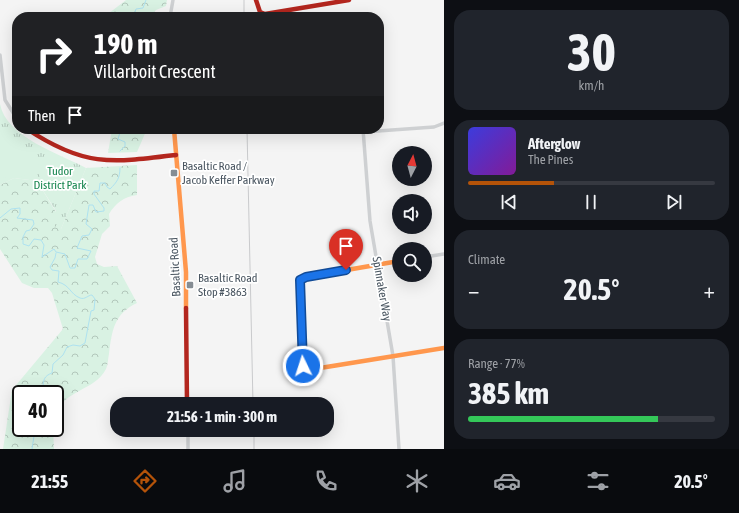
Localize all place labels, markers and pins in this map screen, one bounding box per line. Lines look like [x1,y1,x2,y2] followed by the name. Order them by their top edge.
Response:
[182,159,275,187] place label: Basaltic Road / Jacob Keffer Parkway
[169,168,179,178] marker: Basaltic Road / Jacob Keffer Parkway
[329,229,363,270] pin
[198,271,257,299] place label: Basaltic Road Stop #3863
[185,280,195,290] marker: Basaltic Road Stop #3863

